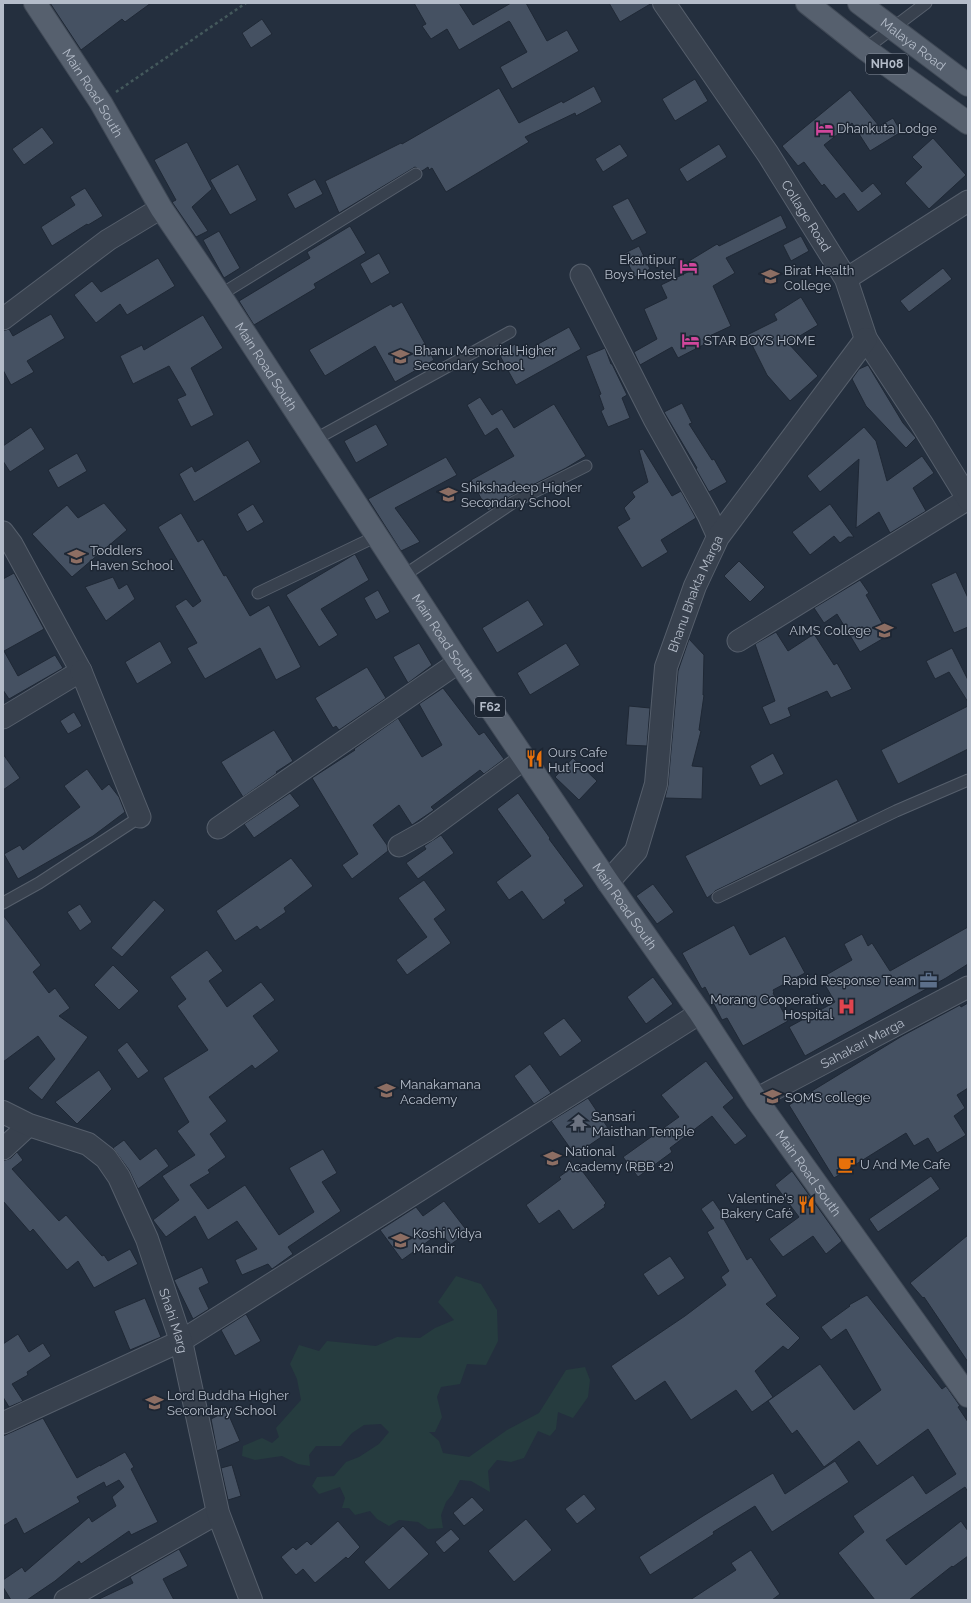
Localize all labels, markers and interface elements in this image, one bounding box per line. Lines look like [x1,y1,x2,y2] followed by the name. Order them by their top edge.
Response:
[878,15,948,74] street label: Malaya Road
[59,46,126,140] street label: Main Road South
[866,54,908,74] road number: NH08
[814,118,834,138] hotel icon: Dhankuta Lodge
[837,121,937,136] place label: Dhankuta Lodge
[778,178,834,254] street label: Collage Road
[604,252,676,282] place label: Ekantipur Boys Hostel
[679,256,699,276] hotel icon: Ekantipur Boys Hostel
[784,263,854,293] place label: Birat Health College
[761,267,781,287] school or university icon: Birat Health College
[232,320,300,413] street label: Main Road South
[681,330,701,350] hotel icon: STAR BOYS HOME
[704,333,815,348] place label: STAR BOYS HOME
[414,343,556,373] place label: Bhanu Memorial Higher Secondary School
[391,347,411,367] school or university icon: Bhanu Memorial Higher Secondary School
[461,480,582,510] place label: Shikshadeep Higher Secondary School
[438,484,458,504] school or university icon: Shikshadeep Higher Secondary School
[665,533,726,654] street label: Bhanu Bhakta Marga
[90,543,174,573] place label: Toddlers Haven School
[67,547,87,567] school or university icon: Toddlers Haven School
[409,591,477,685] street label: Main Road South
[874,620,894,640] school or university icon: AIMS College
[789,623,871,638] place label: AIMS College
[475,697,505,717] road number: F62
[548,745,608,775] place label: Ours Cafe Hut Food
[525,749,545,769] restaurant icon: Ours Cafe Hut Food
[589,860,660,952] street label: Main Road South
[919,970,939,990] office icon: Rapid Response Team
[783,973,916,988] place label: Rapid Response Team
[710,992,833,1022] place label: Morang Cooperative Hospital
[836,996,856,1016] hospital icon: Morang Cooperative Hospital
[818,1015,907,1072] street label: Sahakari Marga
[400,1077,481,1107] place label: Manakamana Academy
[377,1081,397,1101] school or university icon: Manakamana Academy
[762,1087,782,1107] school or university icon: SOMS college
[785,1090,871,1105] place label: SOMS college
[592,1109,695,1139] place label: Sansari Maisthan Temple
[569,1113,589,1133] temple icon: Sansari Maisthan Temple
[773,1127,844,1219] street label: Main Road South
[565,1144,673,1174] place label: National Academy (RBB +2)
[542,1148,562,1168] school or university icon: National Academy (RBB +2)
[837,1154,857,1174] cafe icon: U And Me Cafe
[860,1157,951,1172] place label: U And Me Cafe
[721,1191,793,1221] place label: Valentine's Bakery Café
[796,1195,816,1215] restaurant icon: Valentine's Bakery Café
[413,1226,482,1256] place label: Koshi Vidya Mandir
[390,1230,410,1250] school or university icon: Koshi Vidya Mandir
[156,1287,190,1355] street label: Shahi Marg
[167,1388,289,1418] place label: Lord Buddha Higher Secondary School
[144,1392,164,1412] school or university icon: Lord Buddha Higher Secondary School

